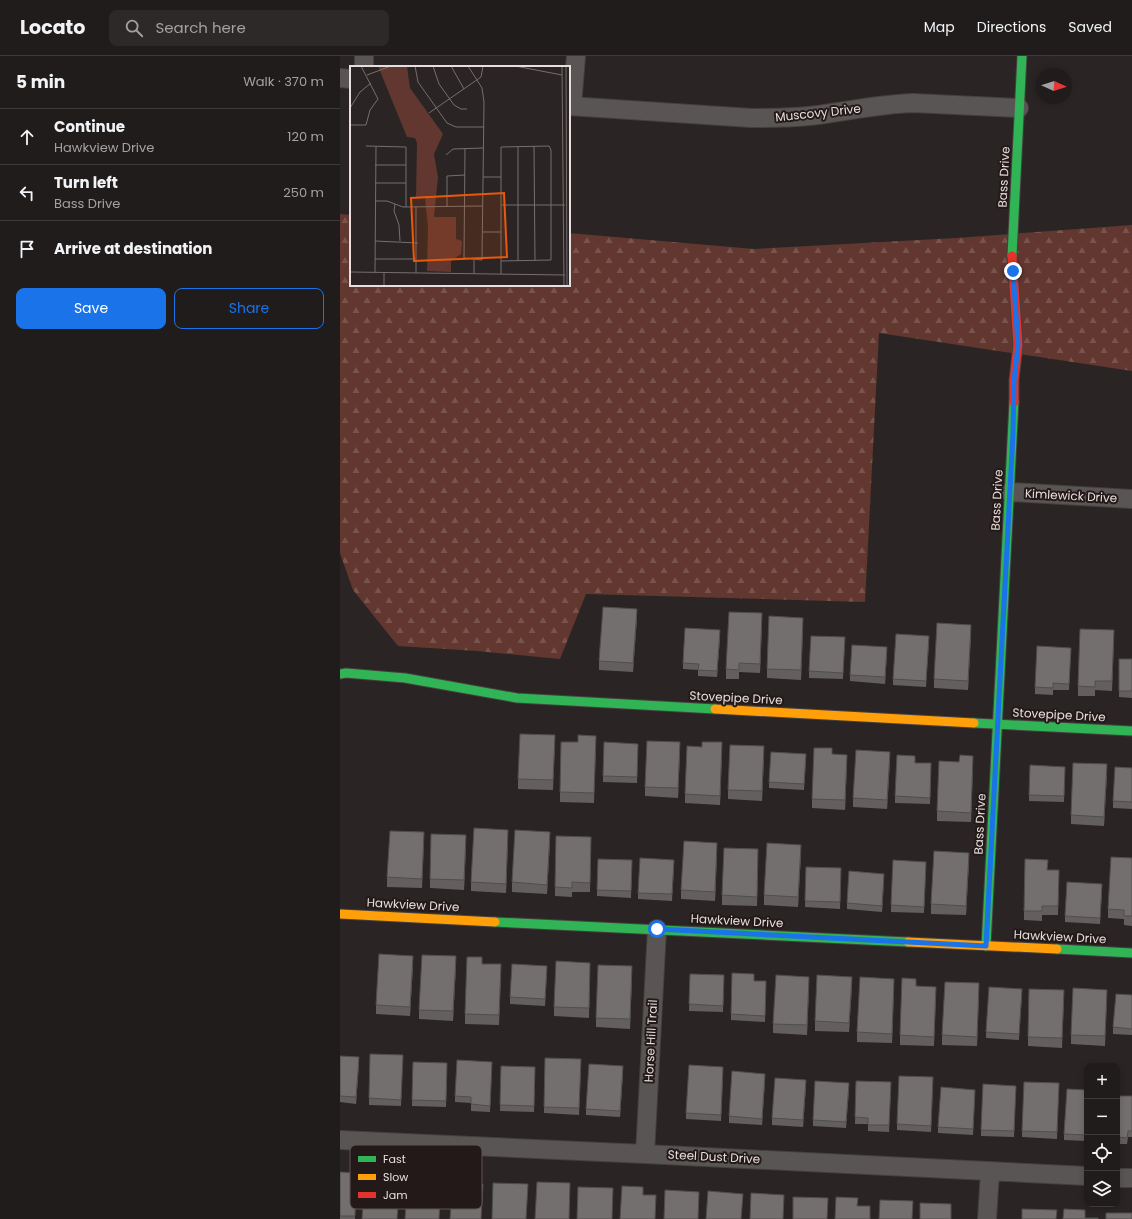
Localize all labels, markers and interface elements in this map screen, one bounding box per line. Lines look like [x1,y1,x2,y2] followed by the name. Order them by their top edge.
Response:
[109,10,389,46] search box
[20,14,85,41] text: Locato
[123,17,145,39] icon: search
[155,17,246,38] text: Search here
[924,17,955,37] text: Map
[977,17,1046,37] text: Directions
[1068,17,1112,37] text: Saved
[350,66,570,286] inset map
[1036,68,1072,104] north arrow
[16,70,65,94] text: 5 min
[243,72,324,91] text: Walk · 370 m
[774,100,862,125] street label: Muscovy Drive
[54,116,125,137] text: Continue
[16,126,38,148] icon: ahead
[287,127,324,146] text: 120 m
[54,138,154,157] text: Hawkview Drive
[993,146,1014,208] street label: Bass Drive
[54,172,118,193] text: Turn left
[16,182,38,204] icon: left
[283,183,324,202] text: 250 m
[54,194,120,213] text: Bass Drive
[16,238,38,260] icon: arrive
[54,238,212,259] text: Arrive at destination
[1004,262,1022,280] route end
[16,288,166,329] button: Save
[174,288,324,329] button: Share
[986,469,1007,531] street label: Bass Drive
[1024,485,1118,506] street label: Kimlewick Drive
[689,687,783,708] street label: Stovepipe Drive
[1012,704,1106,725] street label: Stovepipe Drive
[969,793,990,855] street label: Bass Drive
[366,894,460,915] street label: Hawkview Drive
[690,910,784,931] street label: Hawkview Drive
[648,920,666,938] route start
[1013,926,1107,947] street label: Hawkview Drive
[640,999,661,1083] street label: Horse Hill Trail
[1084,1063,1120,1207] map controls
[1084,1063,1120,1099] button: +
[1084,1099,1120,1135] button: −
[1084,1135,1120,1171] button: locate
[350,1145,482,1209] legend
[667,1146,761,1167] street label: Steel Dust Drive
[383,1151,406,1167] text: Fast
[383,1169,408,1185] text: Slow
[1084,1171,1120,1207] button: layers
[383,1187,408,1203] text: Jam

